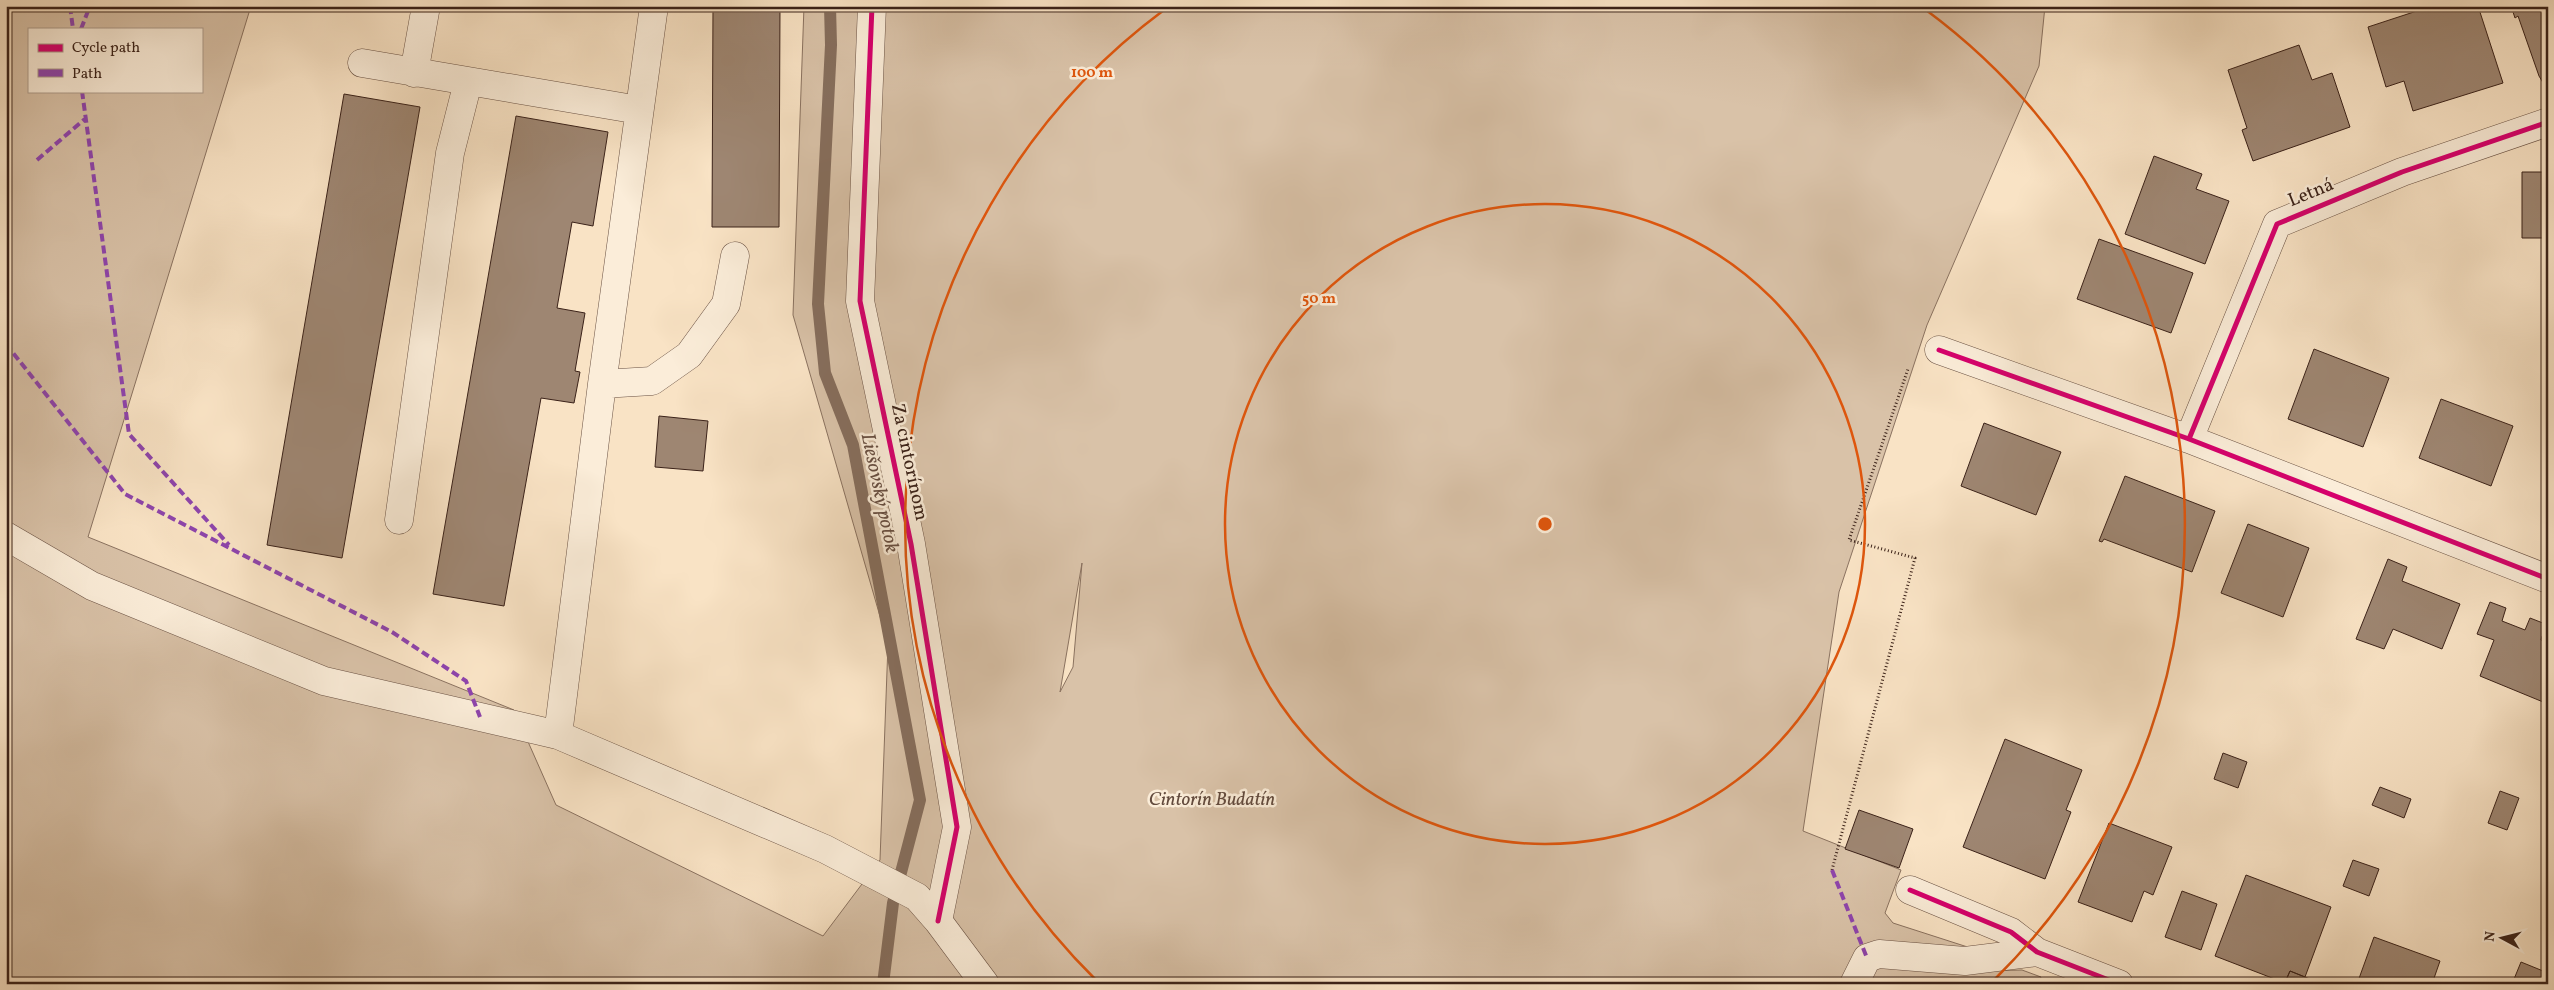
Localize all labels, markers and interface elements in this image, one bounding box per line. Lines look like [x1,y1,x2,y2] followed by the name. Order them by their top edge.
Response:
[28,28,202,92] legend
[72,38,140,59] text: Cycle path
[1071,63,1114,84] text: 100 m
[72,64,102,85] text: Path
[2284,172,2338,214] street label: Letná
[1302,289,1336,310] text: 50 m
[884,401,934,523] street label: Za cintorínom
[853,431,905,555] water label: Liešovský potok
[1536,515,1554,533] centre of rings
[1149,787,1275,813] park label: Cintorín Budatín
[2476,912,2526,962] north arrow
[2481,930,2501,943] text: N

